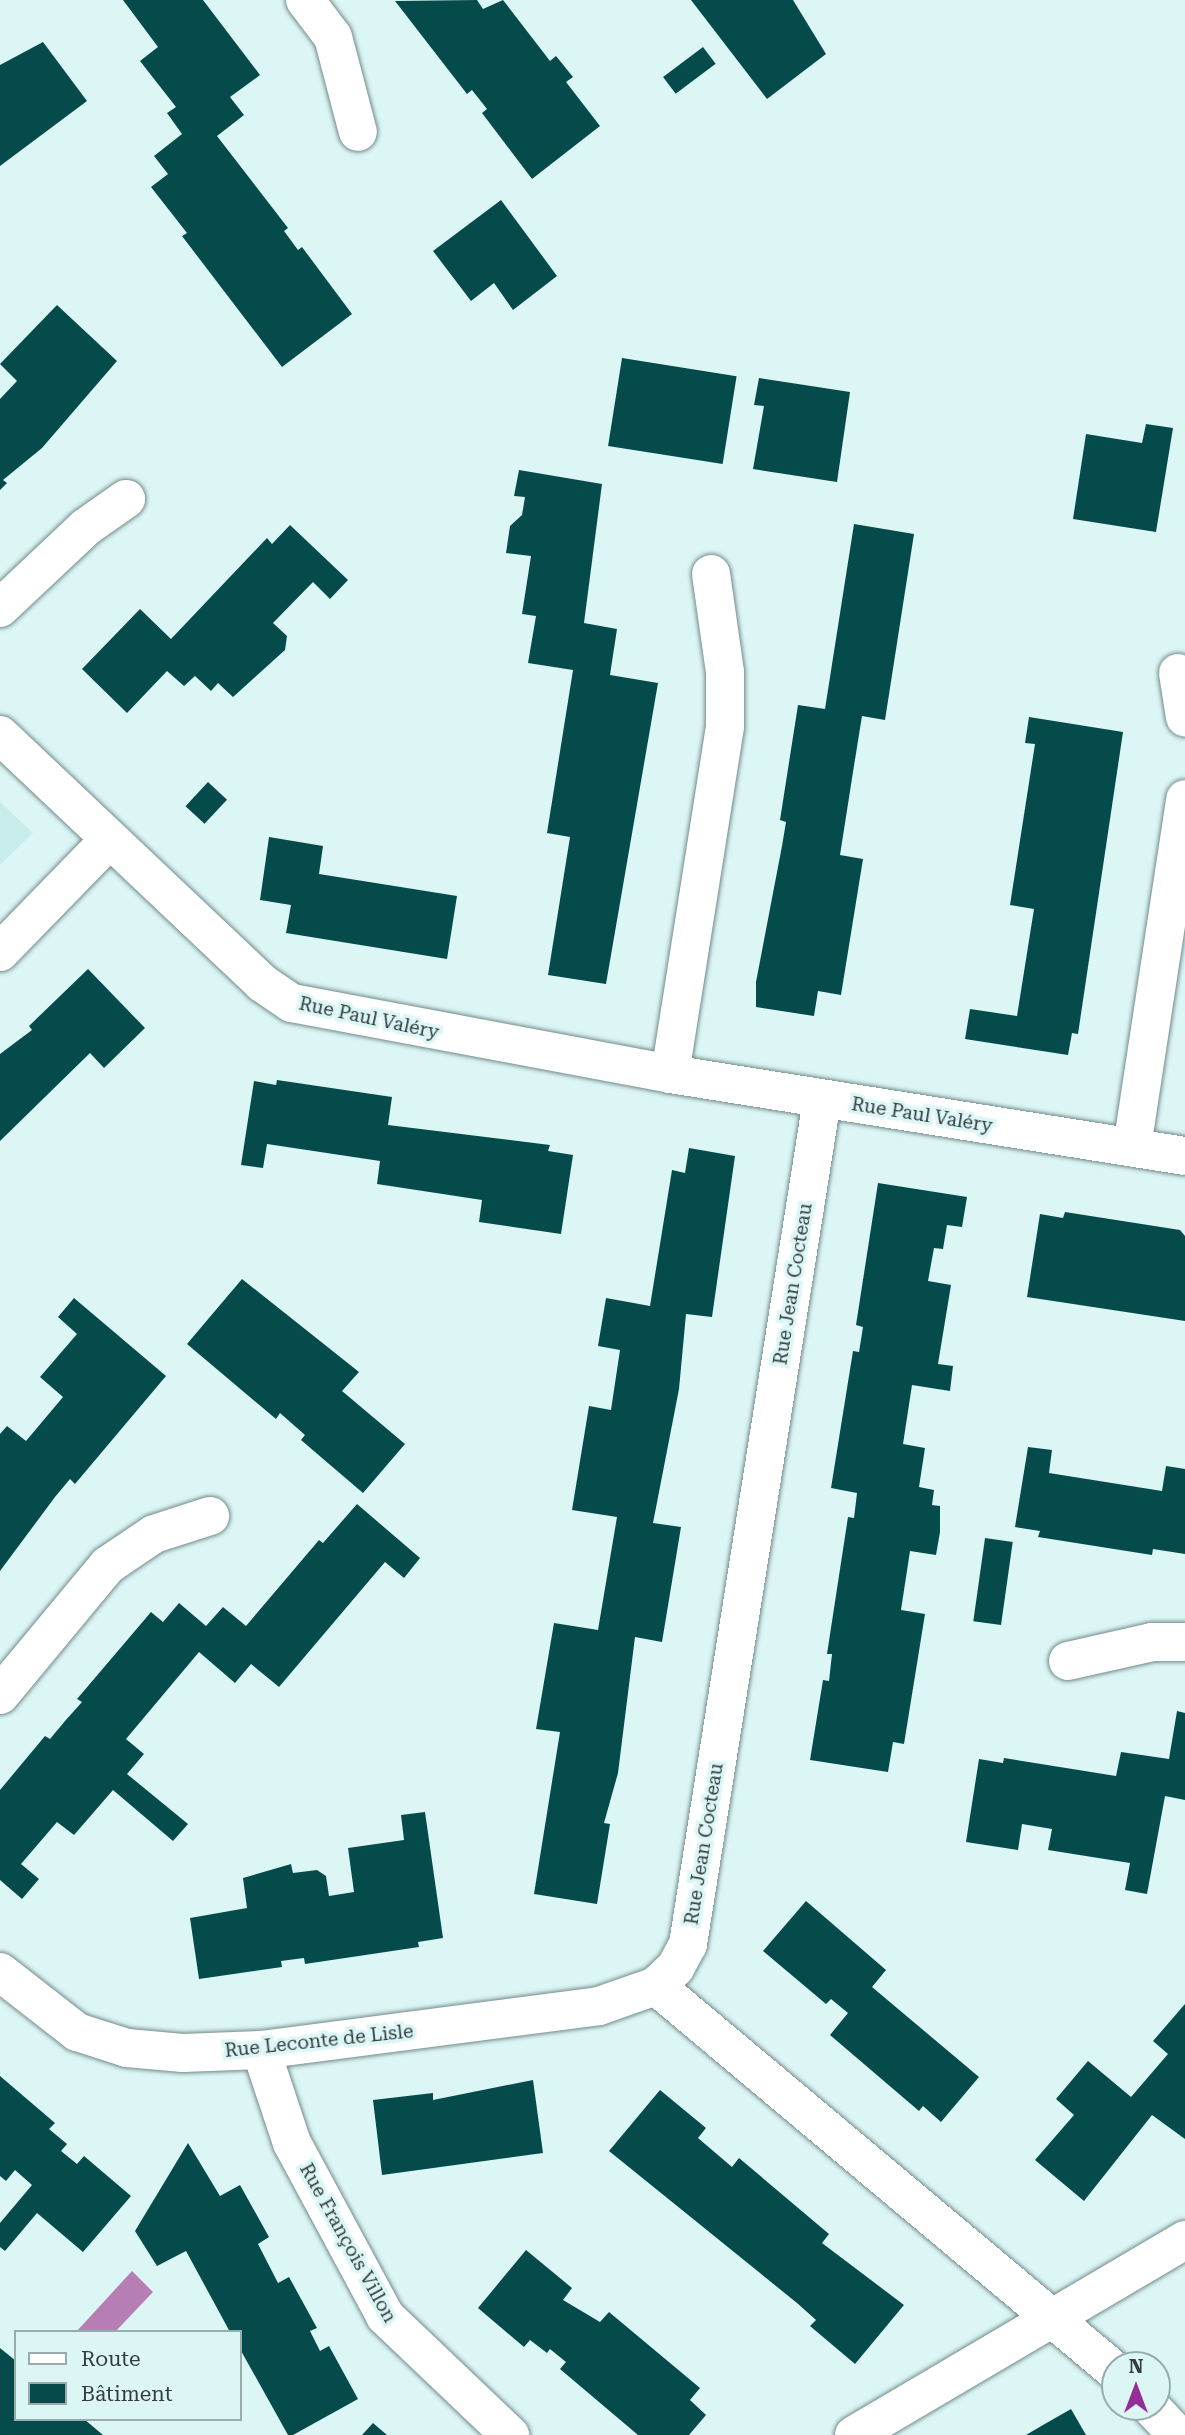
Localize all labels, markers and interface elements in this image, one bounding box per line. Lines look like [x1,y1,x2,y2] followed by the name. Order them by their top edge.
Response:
[297,992,441,1044] street label: Rue Paul Valéry
[850,1093,994,1137] street label: Rue Paul Valéry
[769,1202,817,1366] street label: Rue Jean Cocteau
[680,1762,728,1926] street label: Rue Jean Cocteau
[224,2020,414,2062] street label: Rue Leconte de Lisle
[295,2159,401,2327] street label: Rue François Villon
[14,2330,242,2421] legend
[81,2347,140,2371] text: Route
[1101,2351,1171,2421] north arrow
[1129,2355,1143,2378] text: N
[81,2382,173,2406] text: Bâtiment

